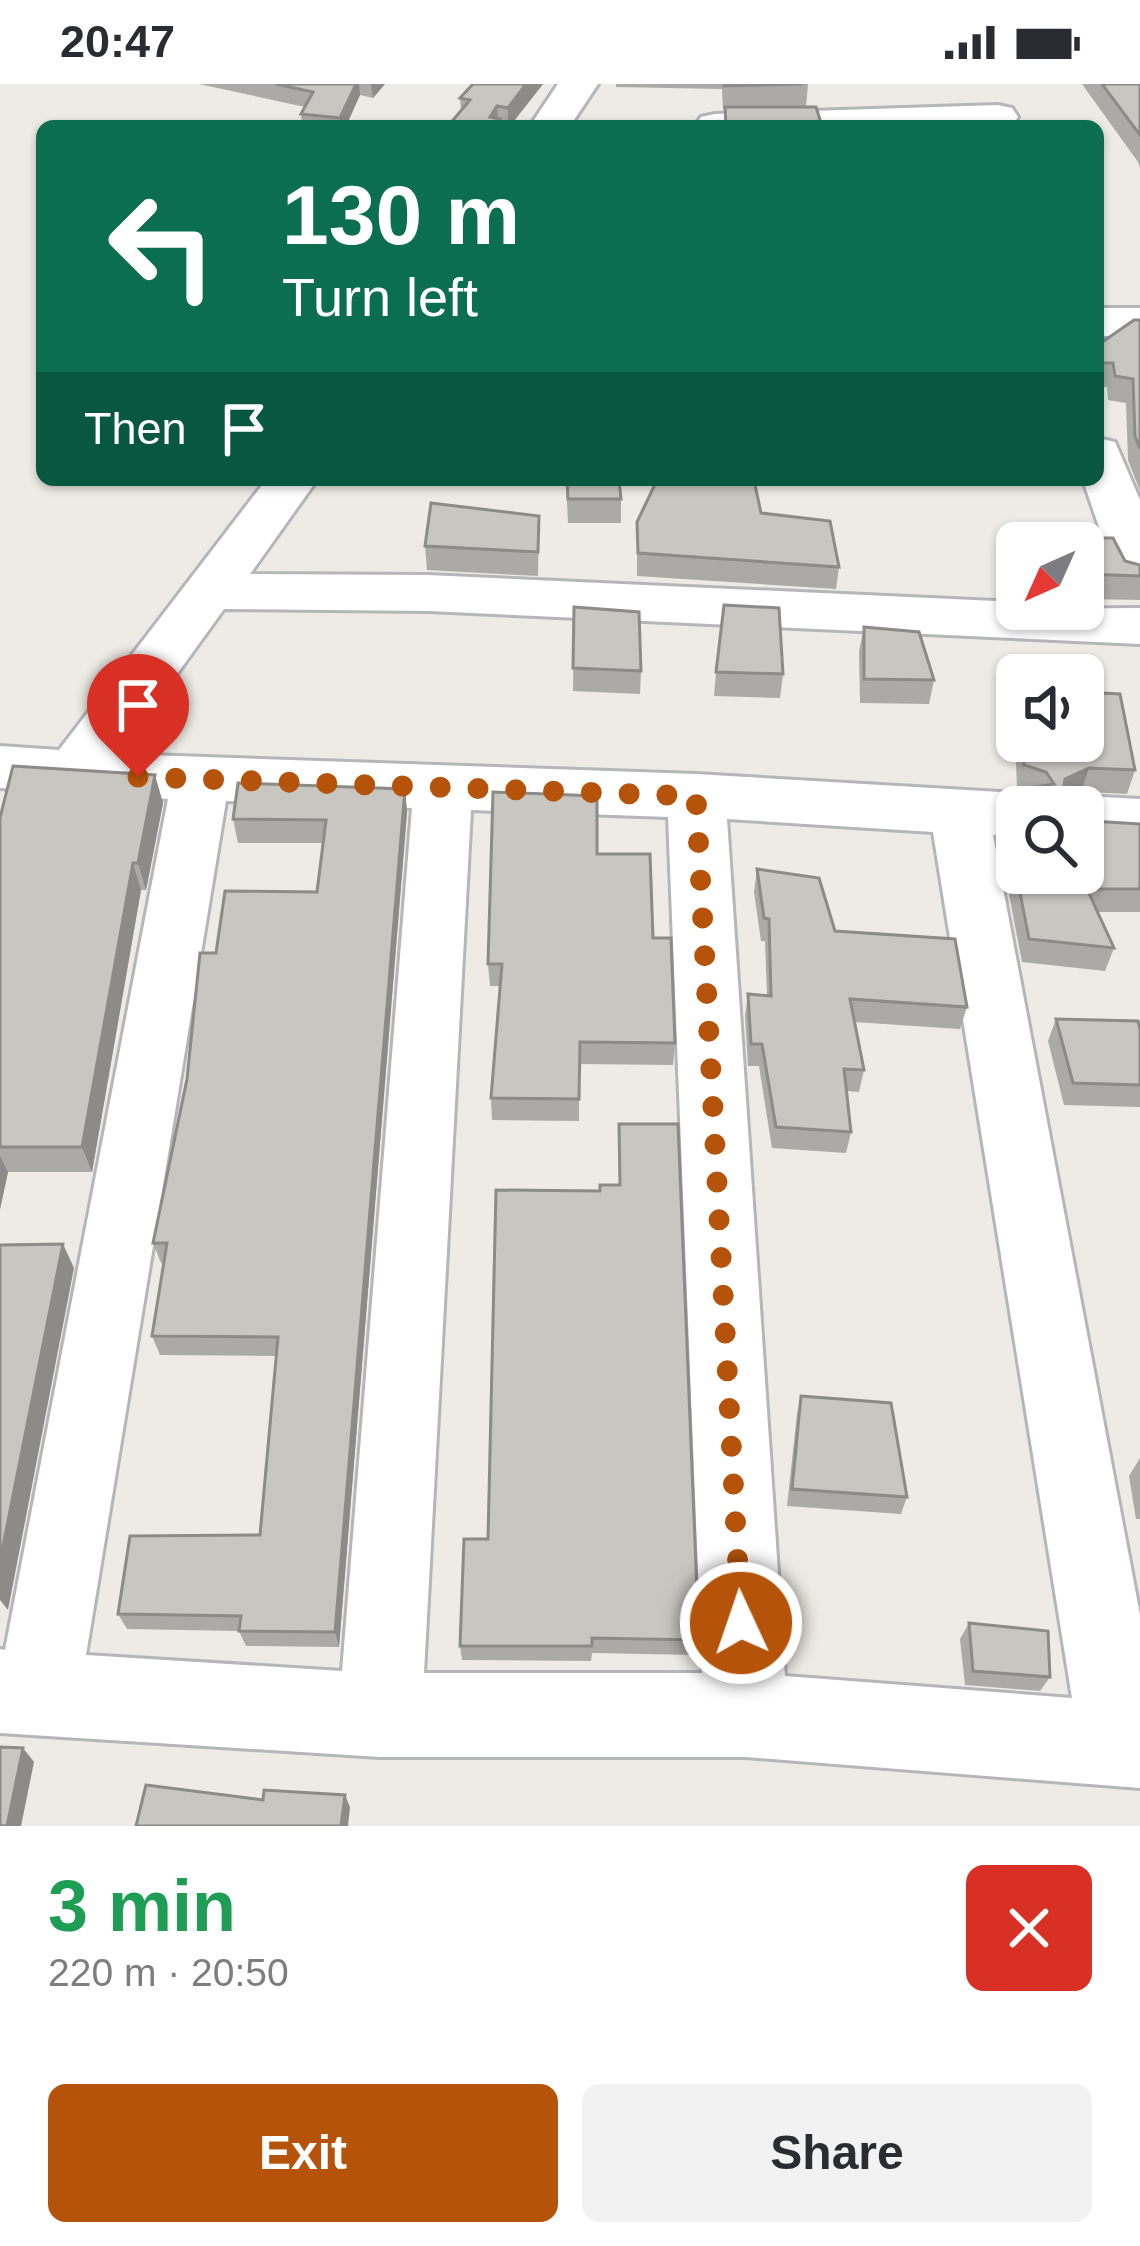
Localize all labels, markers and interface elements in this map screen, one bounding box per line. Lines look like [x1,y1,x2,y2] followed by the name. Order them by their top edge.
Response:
[60,16,175,67] text: 20:47
[84,168,240,324] icon: left
[282,168,520,262] text: 130 m
[282,267,478,327] text: Turn left
[211,396,277,462] icon: arrive
[84,403,187,454] text: Then
[996,522,1104,630] north arrow
[996,522,1104,894] map controls
[87,654,189,777] pin
[996,654,1104,762] button: sound
[105,672,171,738] icon: arrive
[996,786,1104,894] button: search
[678,1560,804,1686] position arrow
[966,1865,1092,1991] button: close
[48,1866,236,1946] text: 3 min
[48,1951,289,1994] text: 220 m · 20:50
[48,2084,558,2222] button: Exit
[582,2084,1092,2222] button: Share

